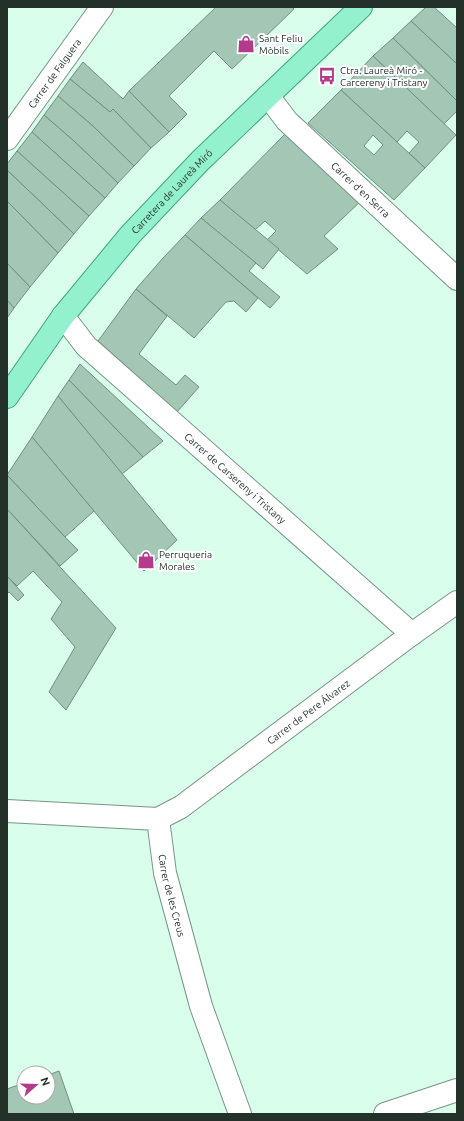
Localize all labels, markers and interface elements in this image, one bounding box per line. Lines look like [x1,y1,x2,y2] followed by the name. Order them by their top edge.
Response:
[259,33,303,56] place label: Sant Feliu Mòbils
[236,34,256,54] shop icon: Sant Feliu Mòbils
[26,36,83,110] street label: Carrer de Falguera
[340,65,427,88] place label: Ctra. Laureà Miró - Carcereny i Tristany
[317,66,337,86] bus stop icon: Ctra. Laureà Miró - Carcereny i Tristany
[129,147,215,236] street label: Carretera de Laureà Miró
[329,160,392,219] street label: Carrer d'en Serra
[182,430,288,526] street label: Carrer de Carsereny i Tristany
[159,549,212,572] place label: Perruqueria Morales
[136,550,156,570] shop icon: Perruqueria Morales
[265,677,352,746] street label: Carrer de Pere Álvarez
[157,854,187,938] street label: Carrer de les Creus
[16,1065,56,1105] north arrow
[38,1076,52,1087] text: N

